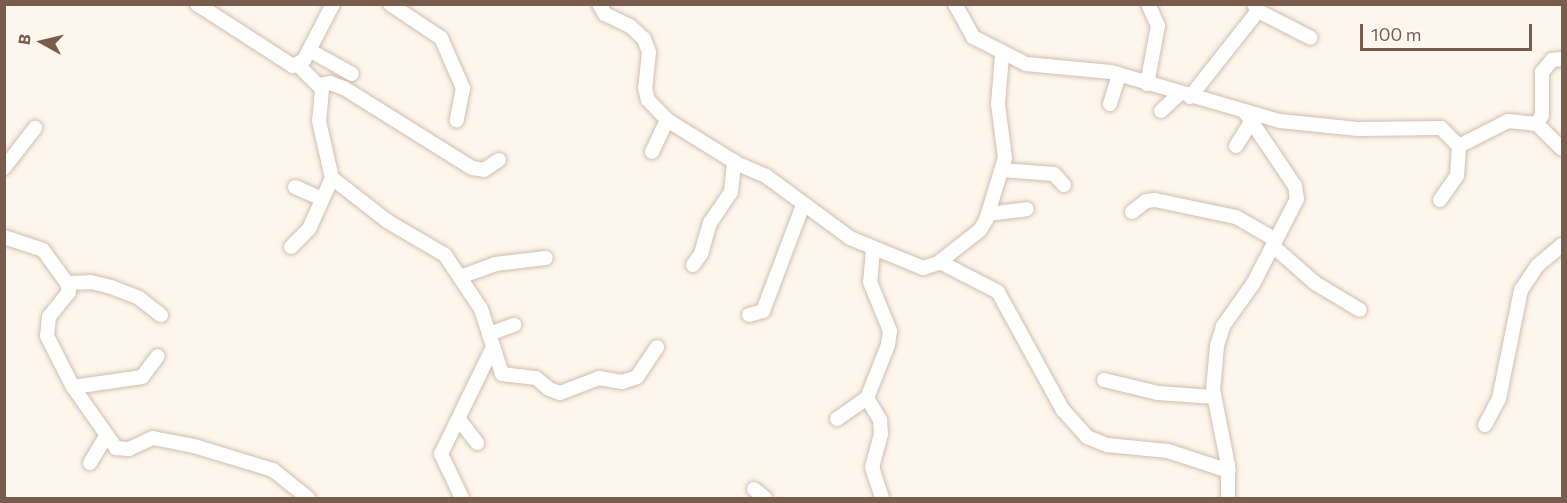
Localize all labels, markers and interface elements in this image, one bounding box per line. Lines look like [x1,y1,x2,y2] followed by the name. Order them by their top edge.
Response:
[12,12,72,72] north arrow
[1363,12,1536,50] scale bar
[1371,23,1421,45] text: 100 m
[14,33,34,46] text: B

